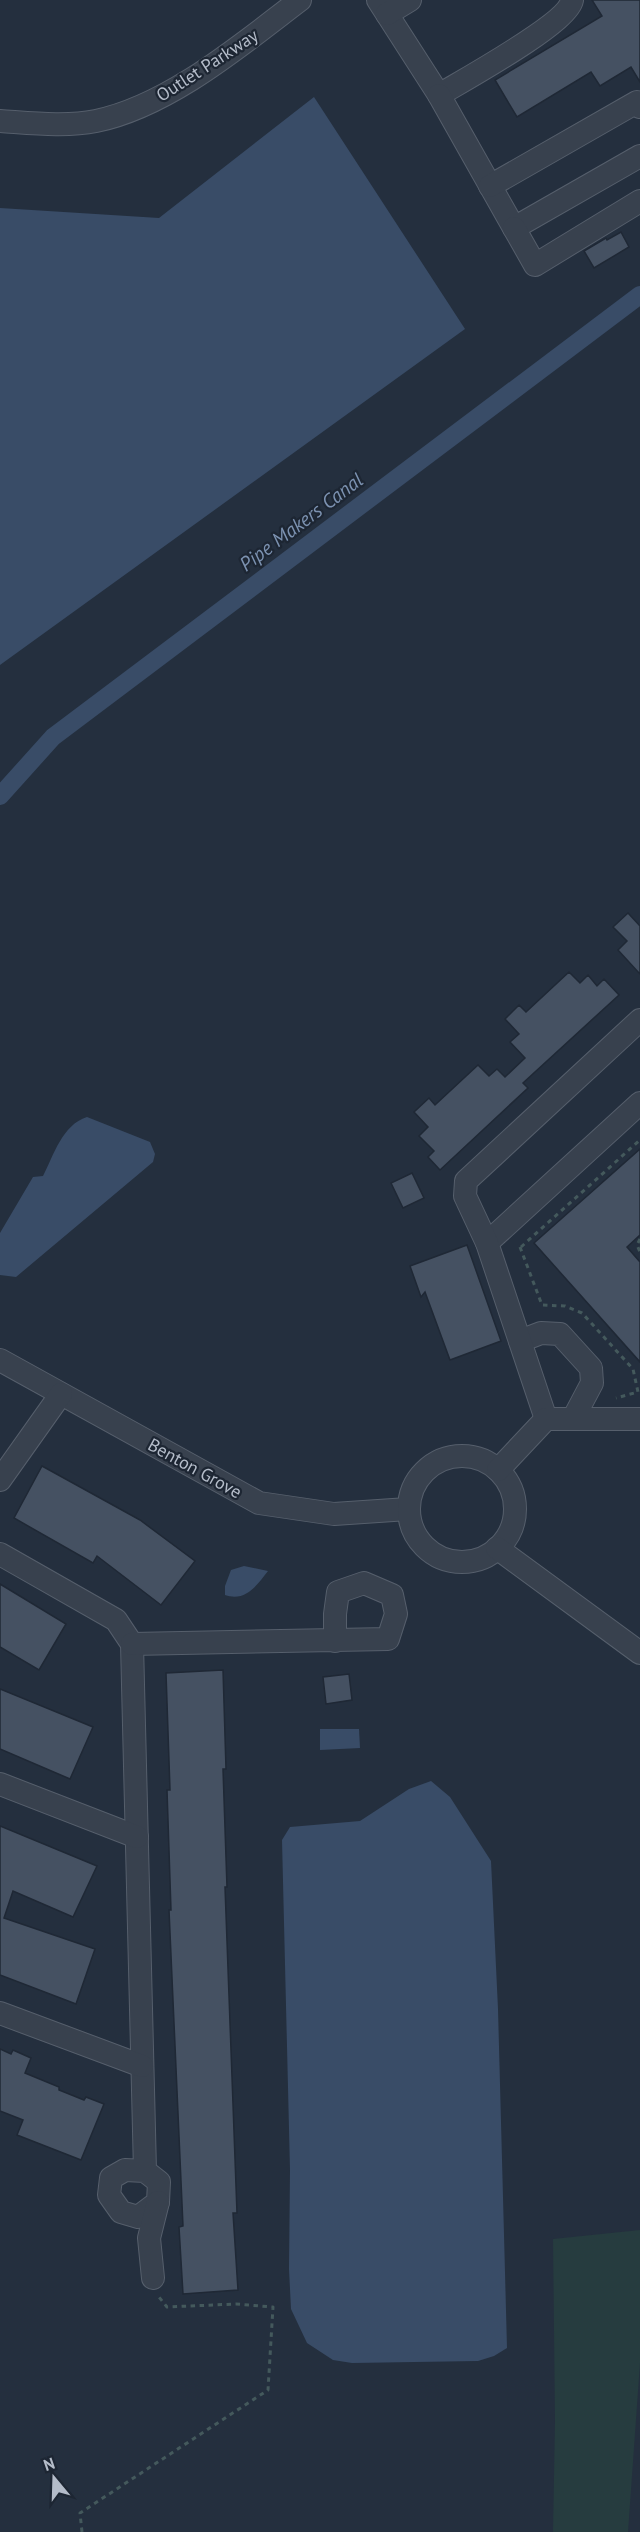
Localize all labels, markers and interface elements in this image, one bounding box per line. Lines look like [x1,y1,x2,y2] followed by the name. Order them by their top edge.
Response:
[152,23,263,107] street label: Outlet Parkway
[234,467,369,577] water label: Pipe Makers Canal
[144,1433,246,1503] street label: Benton Grove
[24,2448,84,2508] north arrow
[41,2453,57,2475] text: N

